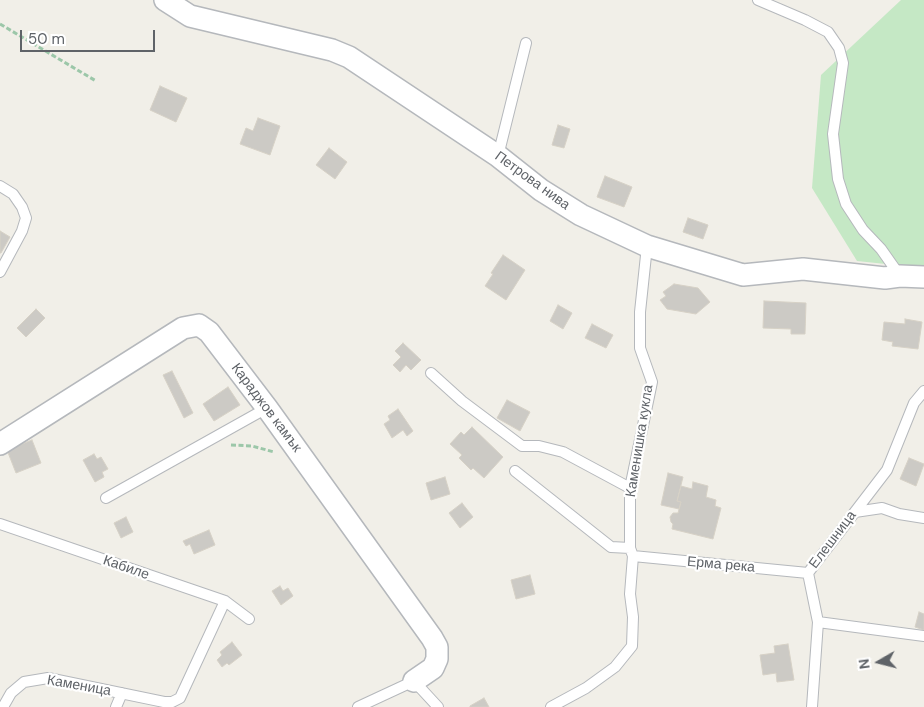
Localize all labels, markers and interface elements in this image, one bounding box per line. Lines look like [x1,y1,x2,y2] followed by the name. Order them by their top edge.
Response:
[22,20,158,52] scale bar
[28,29,65,49] text: 50 m
[491,148,573,214] street label: Петрова нива
[227,360,305,456] street label: Караджов камък
[623,384,657,498] street label: Каменишка кукла
[806,508,860,572] street label: Елешница
[101,552,151,584] street label: Кабиле
[686,554,756,576] street label: Ерма река
[854,637,904,687] north arrow
[855,658,874,670] text: N
[46,672,112,700] street label: Каменица

